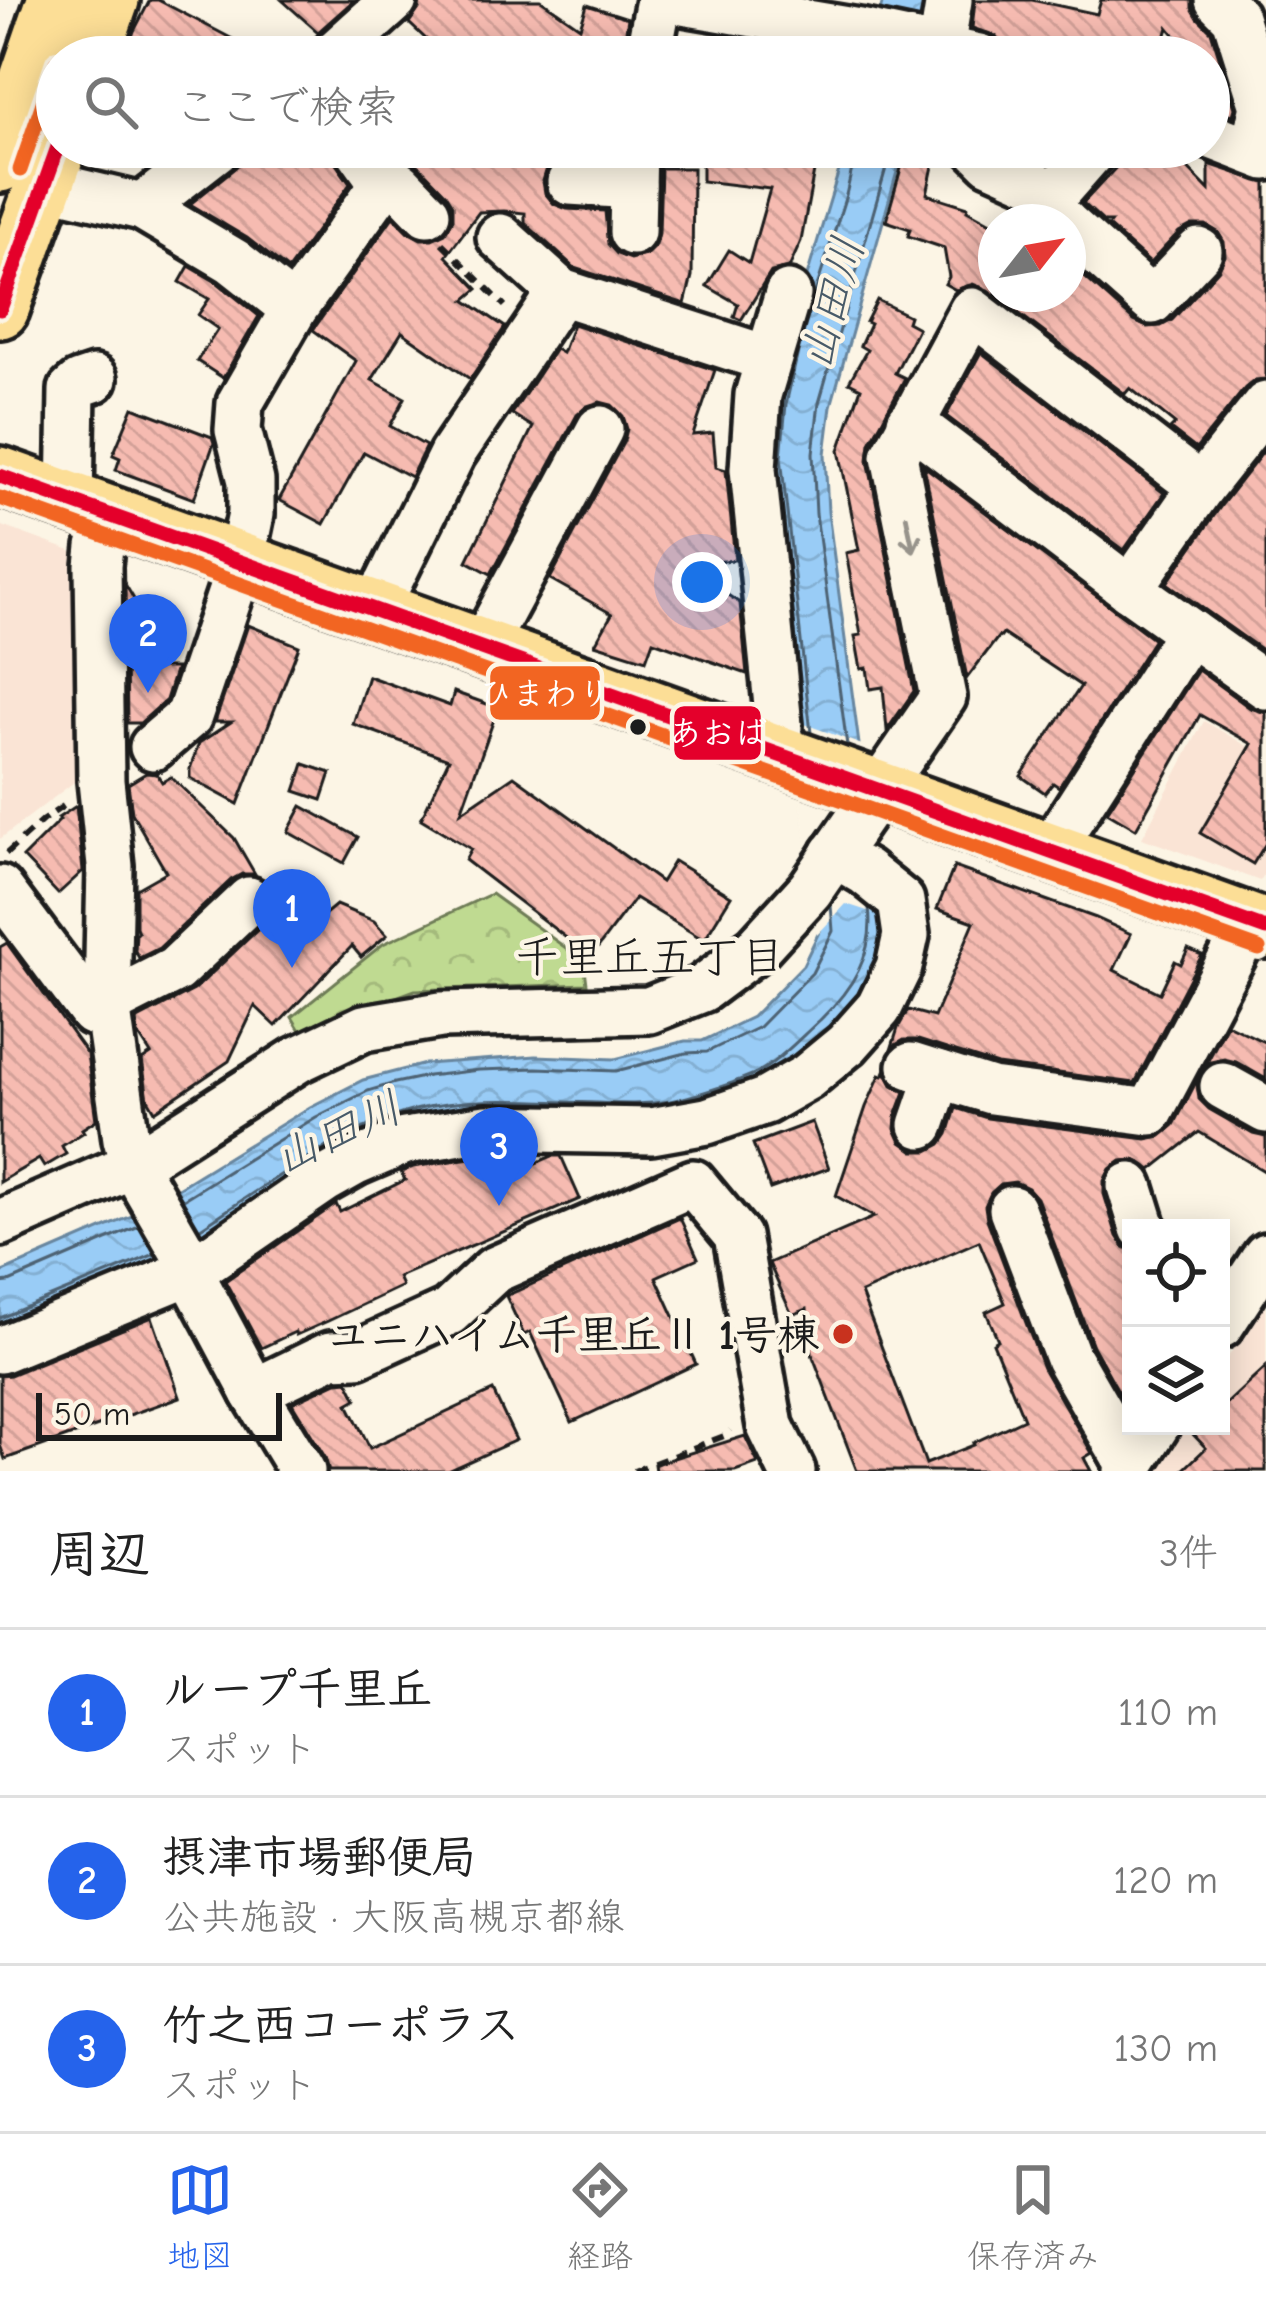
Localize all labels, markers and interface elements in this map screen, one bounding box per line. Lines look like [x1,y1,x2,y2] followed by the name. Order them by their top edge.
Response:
[36,36,1230,168] search box
[78,69,144,135] icon: search
[174,81,399,133] text: ここで検索
[978,204,1086,312] north arrow
[789,231,875,375] water label: 山田川
[899,515,922,553] one-way arrow
[672,552,732,612] your location
[109,594,187,693] pin: 2
[488,664,602,722] line badge: ひまわり
[479,675,611,713] text: ひまわり
[672,704,763,762] line badge: あおば
[669,714,768,752] text: あおば
[627,716,649,738] unlabelled marker
[253,869,331,968] pin: 1
[515,931,785,983] district label: 千里丘五丁目
[265,1081,410,1185] water label: 山田川
[460,1107,538,1206] pin: 3
[1122,1219,1230,1435] map controls
[1122,1219,1230,1327] button: locate
[327,1311,819,1360] place label: ユニハイム千里丘Ⅱ 1号棟
[830,1321,856,1347] marker: ユニハイム千里丘Ⅱ 1号棟
[1122,1327,1230,1435] button: layers
[36,1387,282,1440] scale bar
[54,1395,130,1433] text: 50 m
[48,1525,150,1584] text: 周辺
[1159,1531,1218,1576] text: 3件
[162,1663,432,1715] text: ループ千里丘
[79,1690,95,1735] text: 1
[1118,1690,1218,1735] text: 110 m
[162,1727,318,1772] text: スポット
[162,1831,477,1883] text: 摂津市場郵便局
[77,1858,97,1903] text: 2
[1113,1858,1218,1903] text: 120 m
[162,1895,624,1940] text: 公共施設 · 大阪高槻京都線
[162,1999,520,2051] text: 竹之西コーポラス
[77,2026,97,2071] text: 3
[1114,2026,1218,2071] text: 130 m
[162,2063,318,2108] text: スポット
[167,2157,233,2277] tab: 地図
[567,2157,633,2277] tab: 経路
[967,2157,1099,2277] tab: 保存済み

